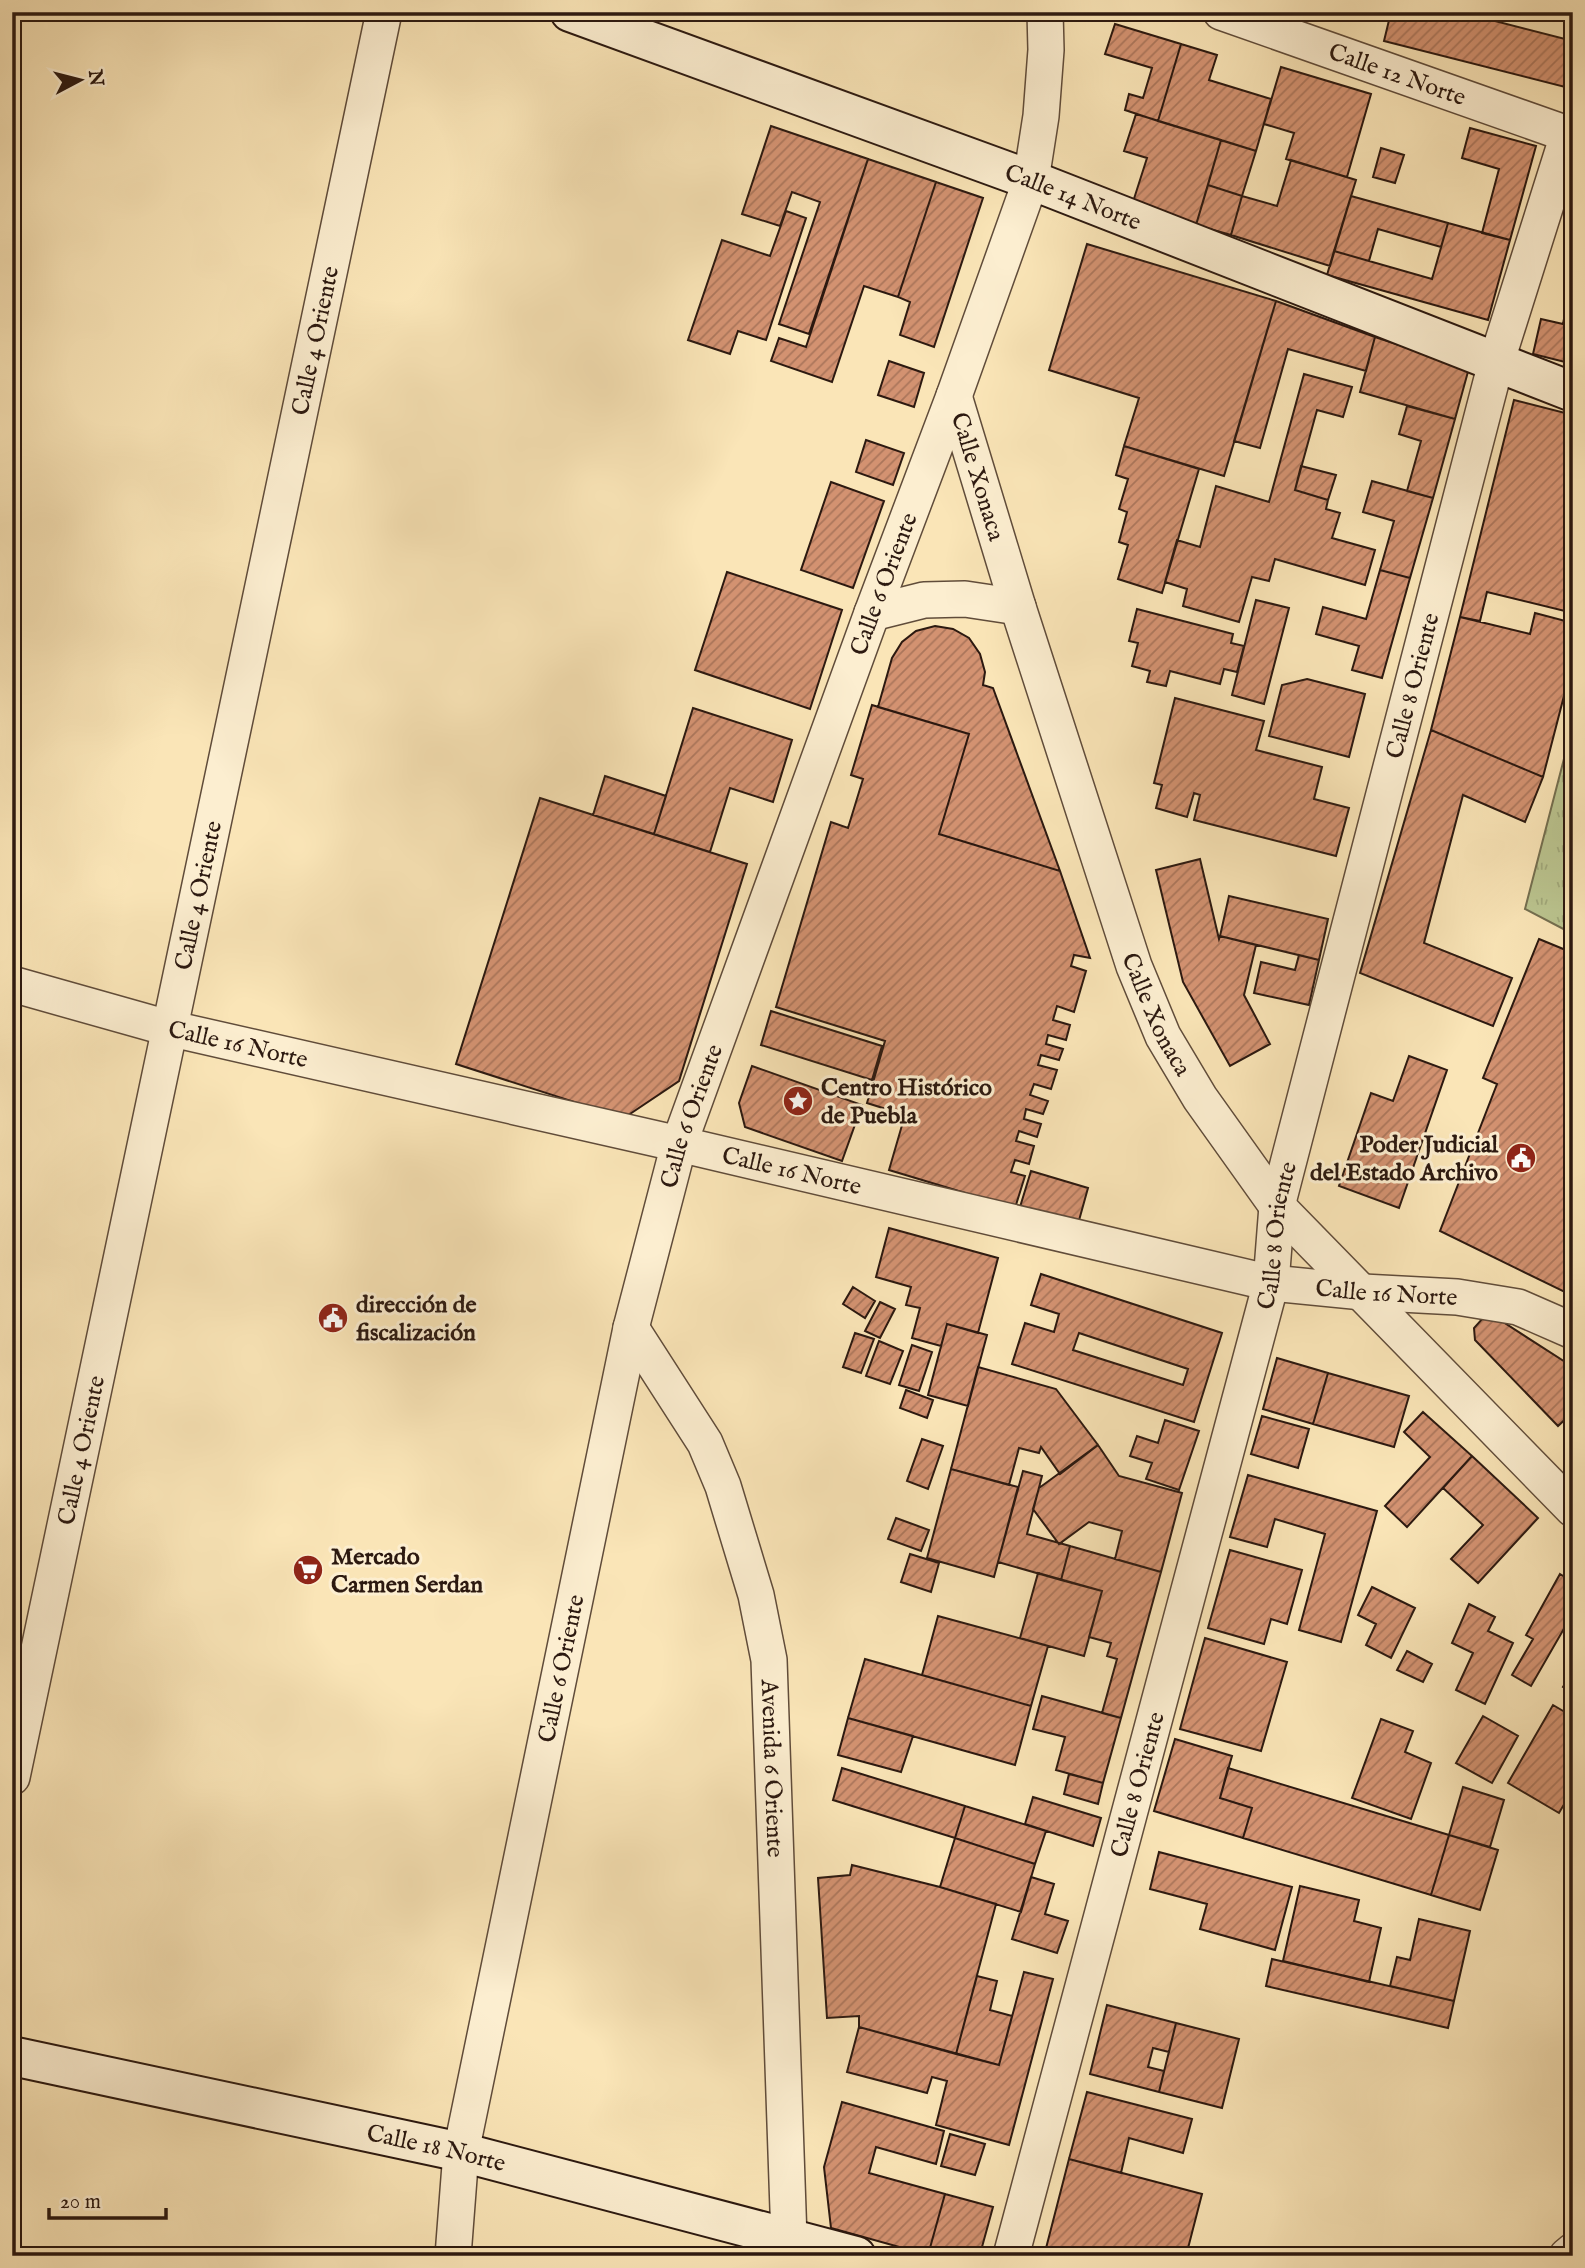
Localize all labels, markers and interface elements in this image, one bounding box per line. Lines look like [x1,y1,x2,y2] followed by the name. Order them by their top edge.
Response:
[1324,37,1470,114] street label: Calle 12 Norte
[46,46,116,116] north arrow
[82,68,108,88] text: N
[1000,158,1145,239] street label: Calle 14 Norte
[285,263,347,418] street label: Calle 4 Oriente
[943,409,1011,545] street label: Calle Xonaca
[844,509,925,660] street label: Calle 6 Oriente
[1380,610,1447,762] street label: Calle 8 Oriente
[168,818,230,973] street label: Calle 4 Oriente
[1114,949,1198,1083] street label: Calle Xonaca
[165,1015,311,1076] street label: Calle 16 Norte
[654,1040,731,1192] street label: Calle 6 Oriente
[821,1073,992,1132] place label: Centro Histórico de Puebla
[781,1084,815,1118] place icon: Centro Histórico de Puebla
[1310,1130,1498,1189] place label: Poder Judicial del Estado Archivo
[719,1141,864,1203] street label: Calle 16 Norte
[1504,1141,1538,1175] public building icon: Poder Judicial del Estado Archivo
[1251,1159,1305,1313] street label: Calle 8 Oriente
[1314,1273,1458,1314] street label: Calle 16 Norte
[356,1290,477,1349] place label: dirección de fiscalización
[316,1301,350,1335] public building icon: dirección de fiscalización
[52,1373,113,1528] street label: Calle 4 Oriente
[331,1542,483,1601] place label: Mercado Carmen Serdan
[291,1553,325,1587] supermarket icon: Mercado Carmen Serdan
[532,1592,593,1745] street label: Calle 6 Oriente
[753,1678,790,1858] street label: Avenida 6 Oriente
[1104,1709,1173,1861] street label: Calle 8 Oriente
[364,2118,509,2180] street label: Calle 18 Norte
[49,2177,166,2221] scale bar
[60,2189,101,2216] text: 20 m

